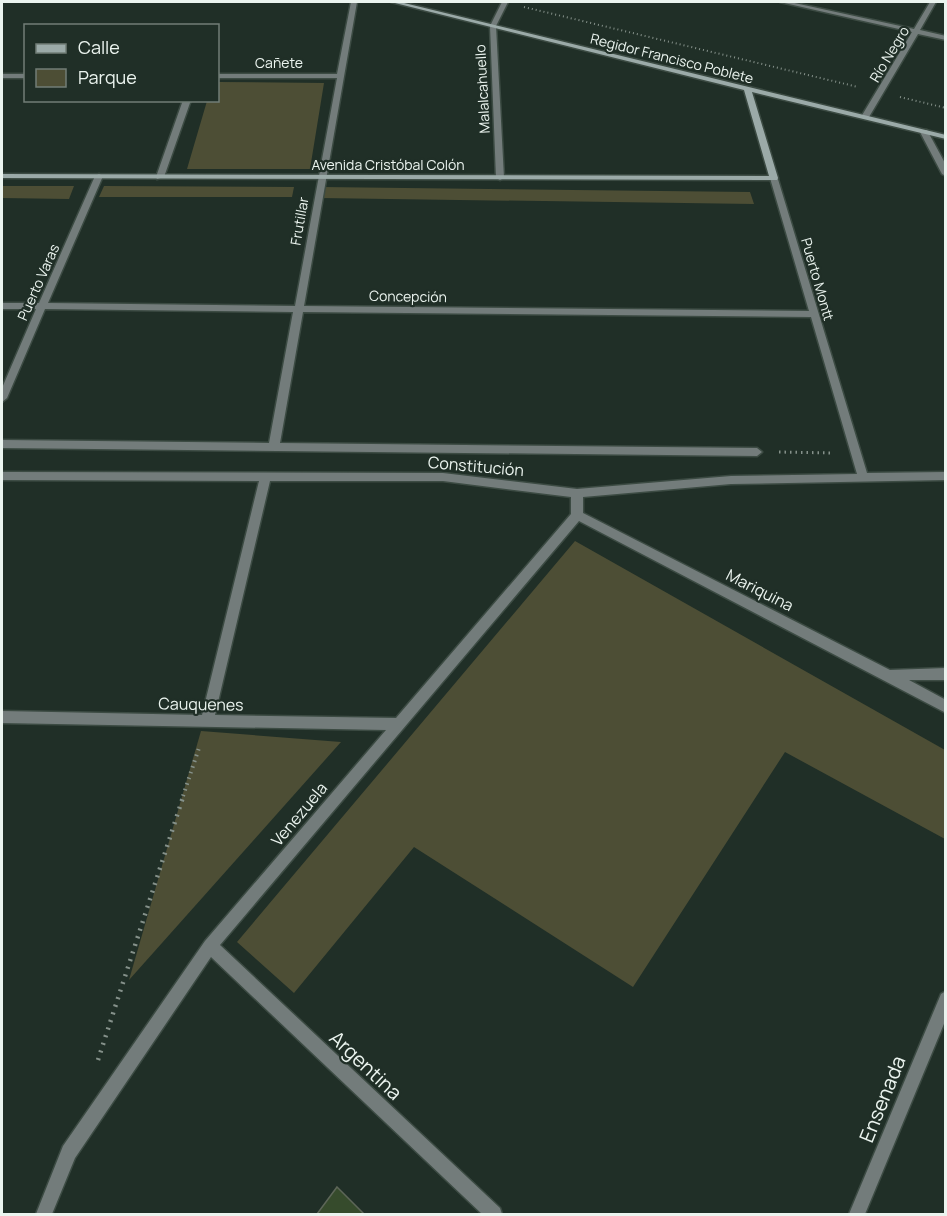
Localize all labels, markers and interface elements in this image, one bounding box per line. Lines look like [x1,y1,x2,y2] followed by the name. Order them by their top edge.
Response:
[865,22,913,86] street label: Río Negro
[24,24,219,102] legend
[588,29,756,87] street label: Regidor Francisco Poblete
[78,35,120,59] text: Calle
[470,44,494,134] street label: Malalcahuello
[255,53,303,72] street label: Cañete
[78,65,137,89] text: Parque
[311,155,465,174] street label: Avenida Cristóbal Colón
[285,195,313,247] street label: Frutillar
[797,235,839,323] street label: Puerto Montt
[13,241,63,323] street label: Puerto Varas
[369,286,447,306] street label: Concepción
[427,451,525,481] street label: Constitución
[723,564,797,616] street label: Mariquina
[158,692,244,716] street label: Cauquenes
[266,778,332,850] street label: Venezuela
[324,1024,408,1106] street label: Argentina
[852,1052,912,1146] street label: Ensenada

